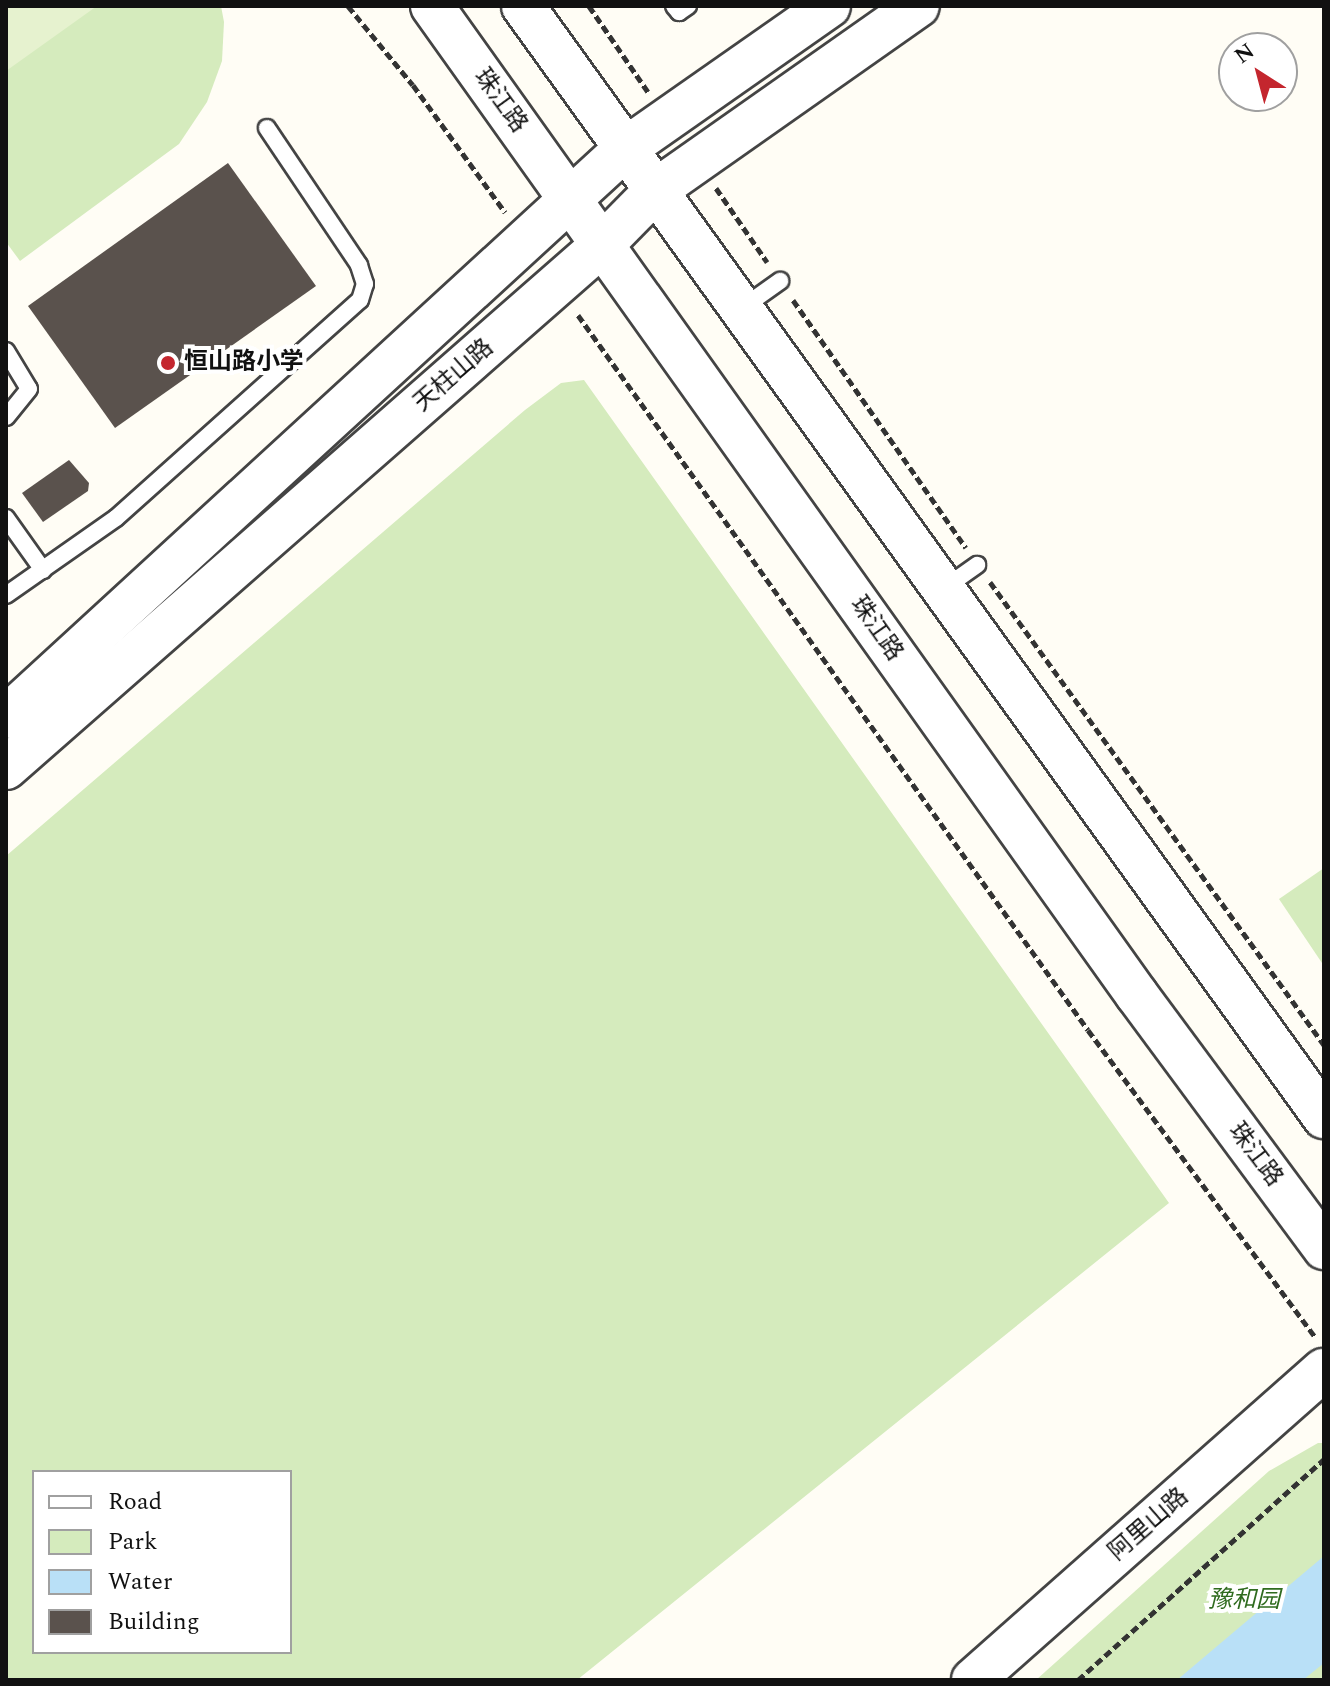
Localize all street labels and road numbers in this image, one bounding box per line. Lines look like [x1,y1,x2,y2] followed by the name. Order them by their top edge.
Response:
[467,63,533,139] street label: 珠江路
[408,334,500,418] street label: 天柱山路
[844,591,908,667] street label: 珠江路
[1222,1118,1288,1192] street label: 珠江路
[1103,1483,1195,1567] street label: 阿里山路

